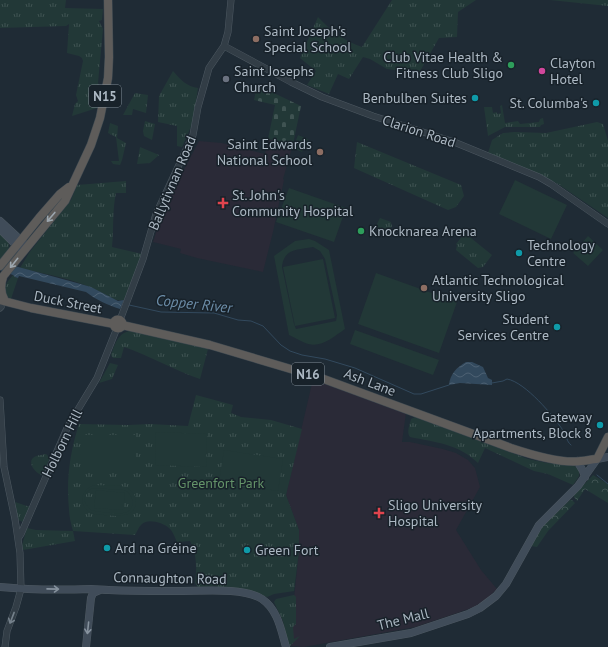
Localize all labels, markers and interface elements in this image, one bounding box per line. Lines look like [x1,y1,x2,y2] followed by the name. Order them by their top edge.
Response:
[264,22,351,56] place label: Saint Joseph's Special School
[251,34,261,44] marker: Saint Joseph's Special School
[383,48,503,82] place label: Club Vitae Health & Fitness Club Sligo
[550,54,595,88] place label: Clayton Hotel
[506,60,516,70] marker: Club Vitae Health & Fitness Club Sligo
[234,62,314,96] place label: Saint Josephs Church
[537,66,547,76] marker: Clayton Hotel
[221,74,231,84] marker: Saint Josephs Church
[89,85,121,107] road number: N15
[362,89,467,107] place label: Benbulben Suites
[470,93,480,103] marker: Benbulben Suites
[509,94,588,112] place label: St. Columba's
[591,98,601,108] marker: St. Columba's
[380,111,458,151] street label: Clarion Road
[144,133,200,233] street label: Ballytivnan Road
[217,135,312,169] place label: Saint Edwards National School
[315,147,325,157] marker: Saint Edwards National School
[232,186,353,220] place label: St. John's Community Hospital
[217,197,229,209] marker: St. John's Community Hospital
[46,212,55,222] one-way arrow
[369,222,477,240] place label: Knocknarea Arena
[356,226,366,236] marker: Knocknarea Arena
[527,236,595,270] place label: Technology Centre
[514,248,524,258] marker: Technology Centre
[9,257,18,268] one-way arrow
[432,271,563,305] place label: Atlantic Technological University Sligo
[419,283,429,293] marker: Atlantic Technological University Sligo
[33,287,104,317] street label: Duck Street
[155,290,234,317] water label: Copper River
[458,310,549,344] place label: Student Services Centre
[552,322,562,332] marker: Student Services Centre
[292,363,324,385] road number: N16
[341,364,399,400] street label: Ash Lane
[38,406,86,480] street label: Holborn Hill
[473,408,592,442] place label: Gateway Apartments, Block 8
[595,420,605,430] marker: Gateway Apartments, Block 8
[178,474,264,492] park label: Greenfort Park
[388,496,482,530] place label: Sligo University Hospital
[373,507,385,519] marker: Sligo University Hospital
[115,539,197,557] place label: Ard na Gréine
[255,541,319,559] place label: Green Fort
[102,543,112,553] marker: Ard na Gréine
[242,545,252,555] marker: Green Fort
[113,568,227,588] street label: Connaughton Road
[46,585,59,593] one-way arrow
[375,604,431,634] street label: The Mall
[8,611,16,623] one-way arrow
[84,621,92,634] one-way arrow

